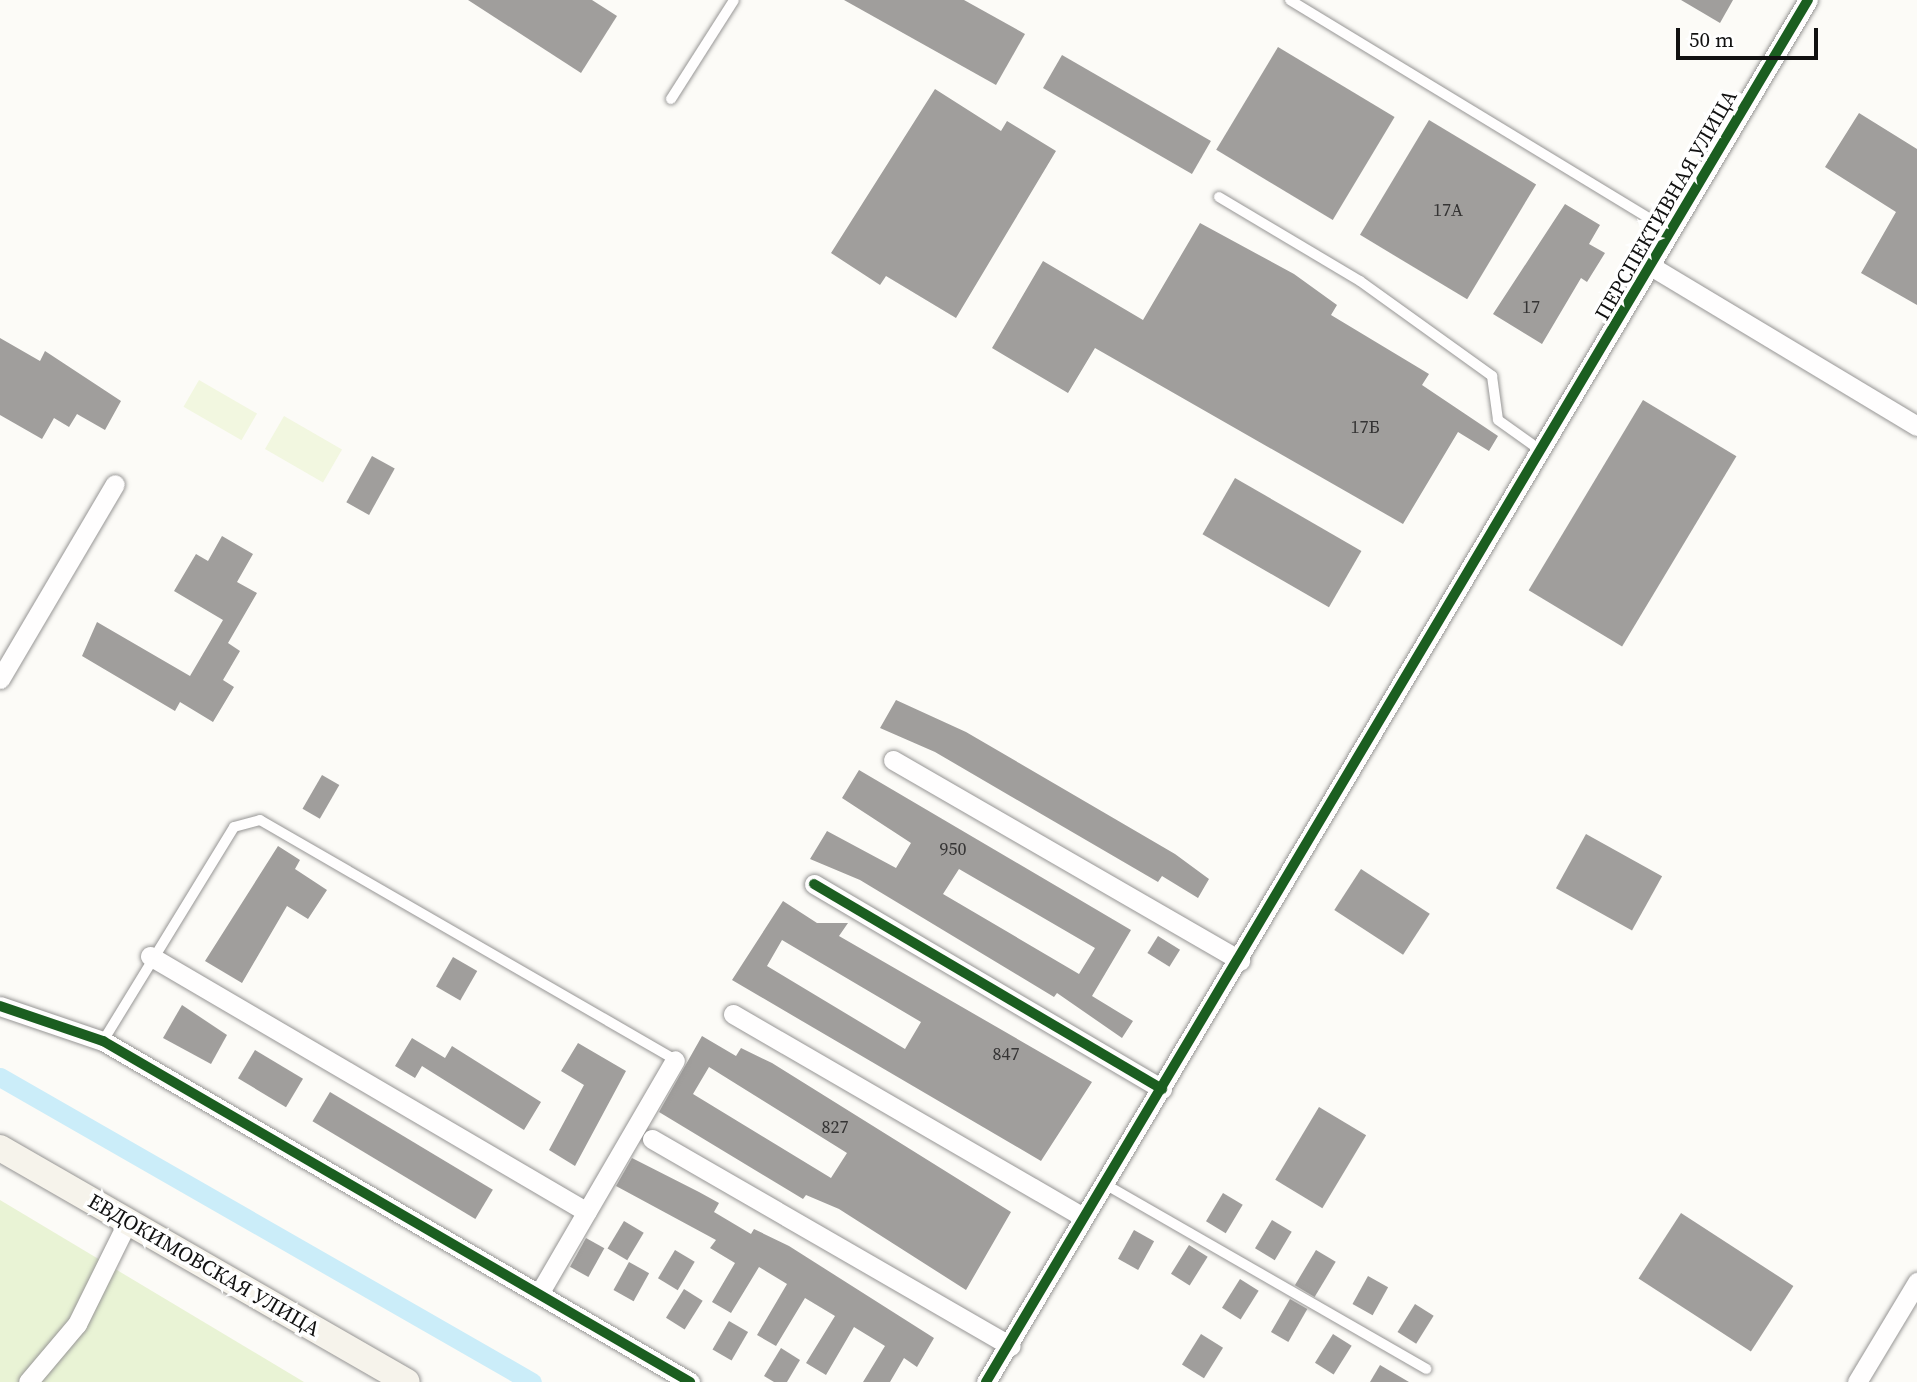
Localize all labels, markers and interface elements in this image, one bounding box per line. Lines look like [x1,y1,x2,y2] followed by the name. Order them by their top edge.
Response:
[1679,14,1821,58] scale bar
[1689,25,1734,54] text: 50 m
[1590,85,1742,325] street label: ПЕРСПЕКТИВНАЯ УЛИЦА
[1433,199,1463,221] house number: 17А
[1522,296,1540,318] house number: 17
[1350,416,1380,438] house number: 17Б
[940,838,966,860] house number: 950
[993,1043,1019,1065] house number: 847
[822,1116,848,1138] house number: 827
[84,1188,324,1342] street label: ЕВДОКИМОВСКАЯ УЛИЦА

